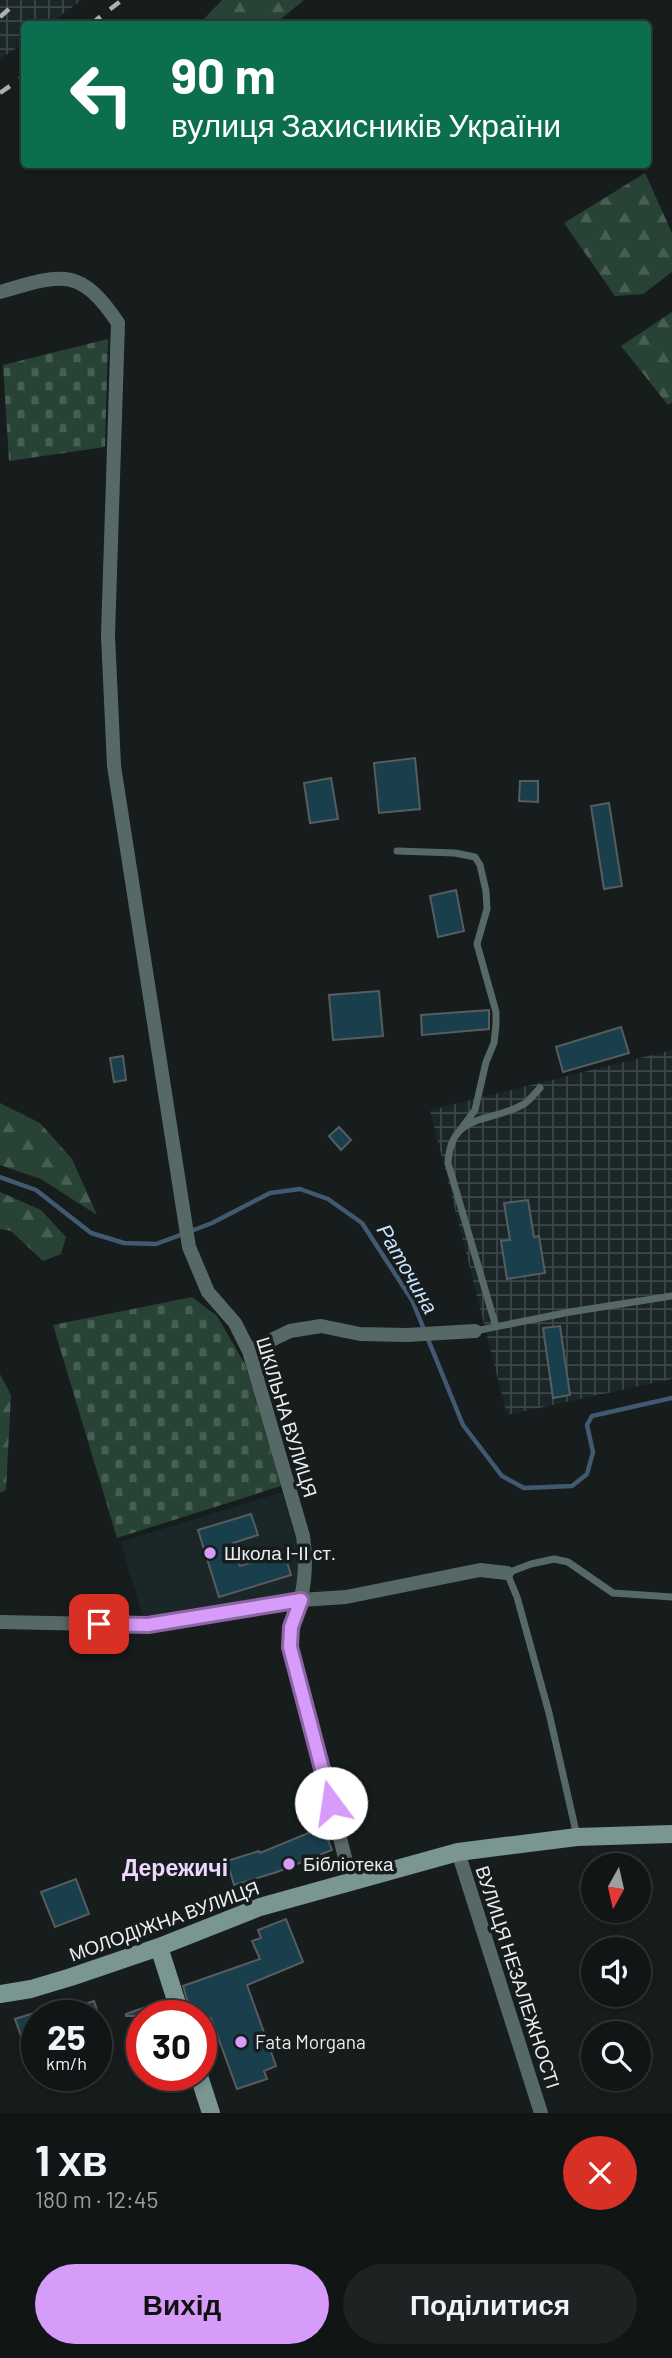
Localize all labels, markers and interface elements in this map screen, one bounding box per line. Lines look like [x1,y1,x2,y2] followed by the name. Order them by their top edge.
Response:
[171,45,276,104] text: 90 m
[56,49,147,140] icon: left
[171,105,561,143] text: вулиця Захисників України
[373,1219,444,1318] water label: Раточина
[252,1334,323,1500] street label: ШКІЛЬНА ВУЛИЦЯ
[224,1541,336,1564] place label: Школа І-ІІ ст.
[202,1545,218,1561] marker: Школа І-ІІ ст.
[69,1594,129,1654] pin
[80,1605,118,1643] icon: arrive
[294,1766,368,1840] position arrow
[303,1852,394,1875] place label: Бібліотека
[122,1853,228,1881] district label: Дережичі
[581,1853,651,1923] north arrow
[581,1853,651,2091] map controls
[281,1856,297,1872] marker: Бібліотека
[472,1863,565,2091] street label: ВУЛИЦЯ НЕЗАЛЕЖНОСТІ
[66,1875,262,1966] street label: МОЛОДІЖНА ВУЛИЦЯ
[581,1937,651,2007] button: sound
[126,2000,217,2091] speed limit sign: 30
[47,2015,86,2057] text: 25
[581,2021,651,2091] button: search
[255,2030,366,2053] place label: Fata Morgana
[233,2034,249,2050] marker: Fata Morgana
[46,2052,87,2074] text: km/h
[35,2134,107,2184] text: 1 хв
[563,2136,637,2210] button: close
[35,2185,158,2213] text: 180 m · 12:45
[35,2264,329,2344] button: Вихід
[343,2264,637,2344] button: Поділитися

